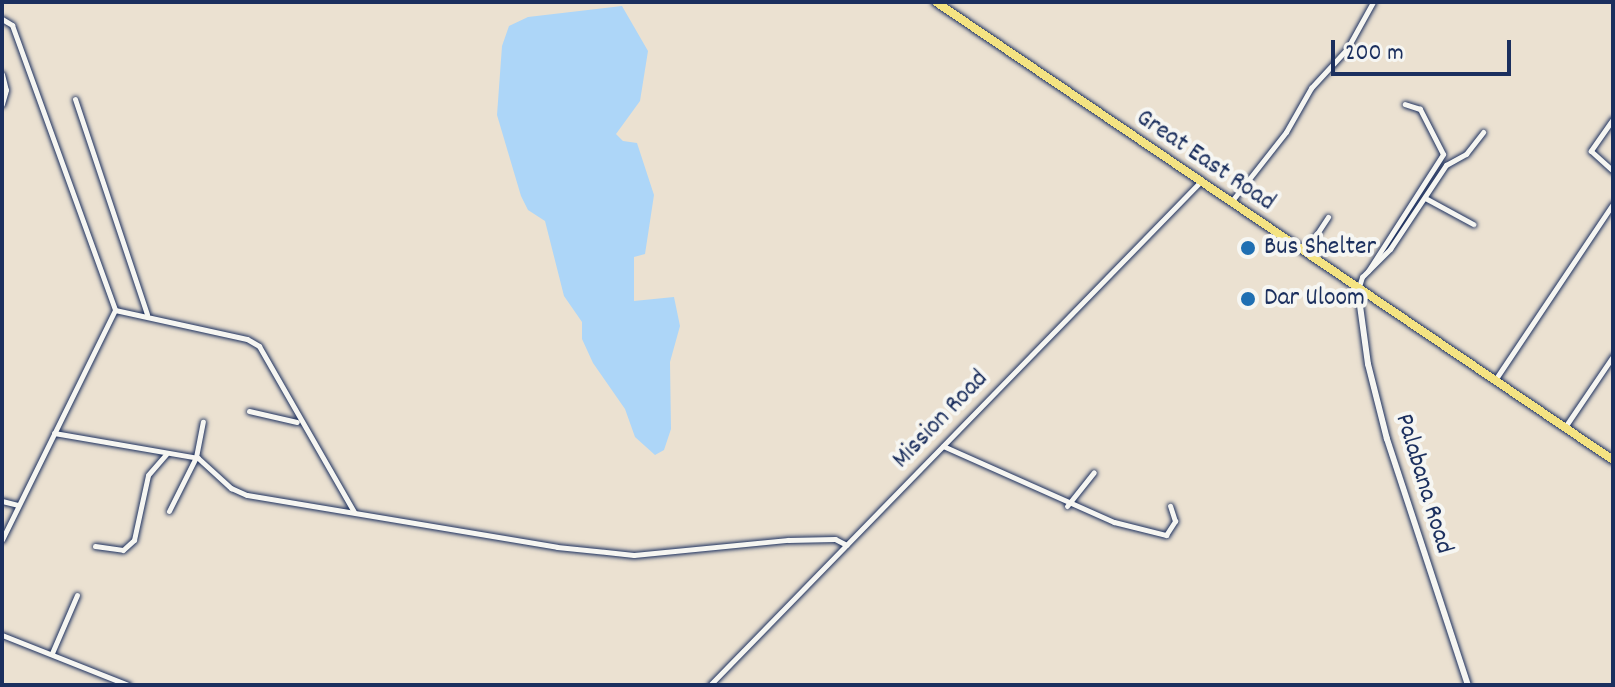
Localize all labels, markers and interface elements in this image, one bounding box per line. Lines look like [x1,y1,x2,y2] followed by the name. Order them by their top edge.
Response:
[1335,24,1515,74] scale bar
[1345,37,1404,71] text: 200 m
[1130,103,1280,219] street label: Great East Road
[1264,232,1376,264] place label: Bus Shelter
[1239,239,1257,257] marker: Bus Shelter
[1264,283,1365,315] place label: Dar Uloom
[1239,290,1257,308] marker: Dar Uloom
[886,364,996,476] street label: Mission Road
[1387,410,1459,558] street label: Palabana Road

